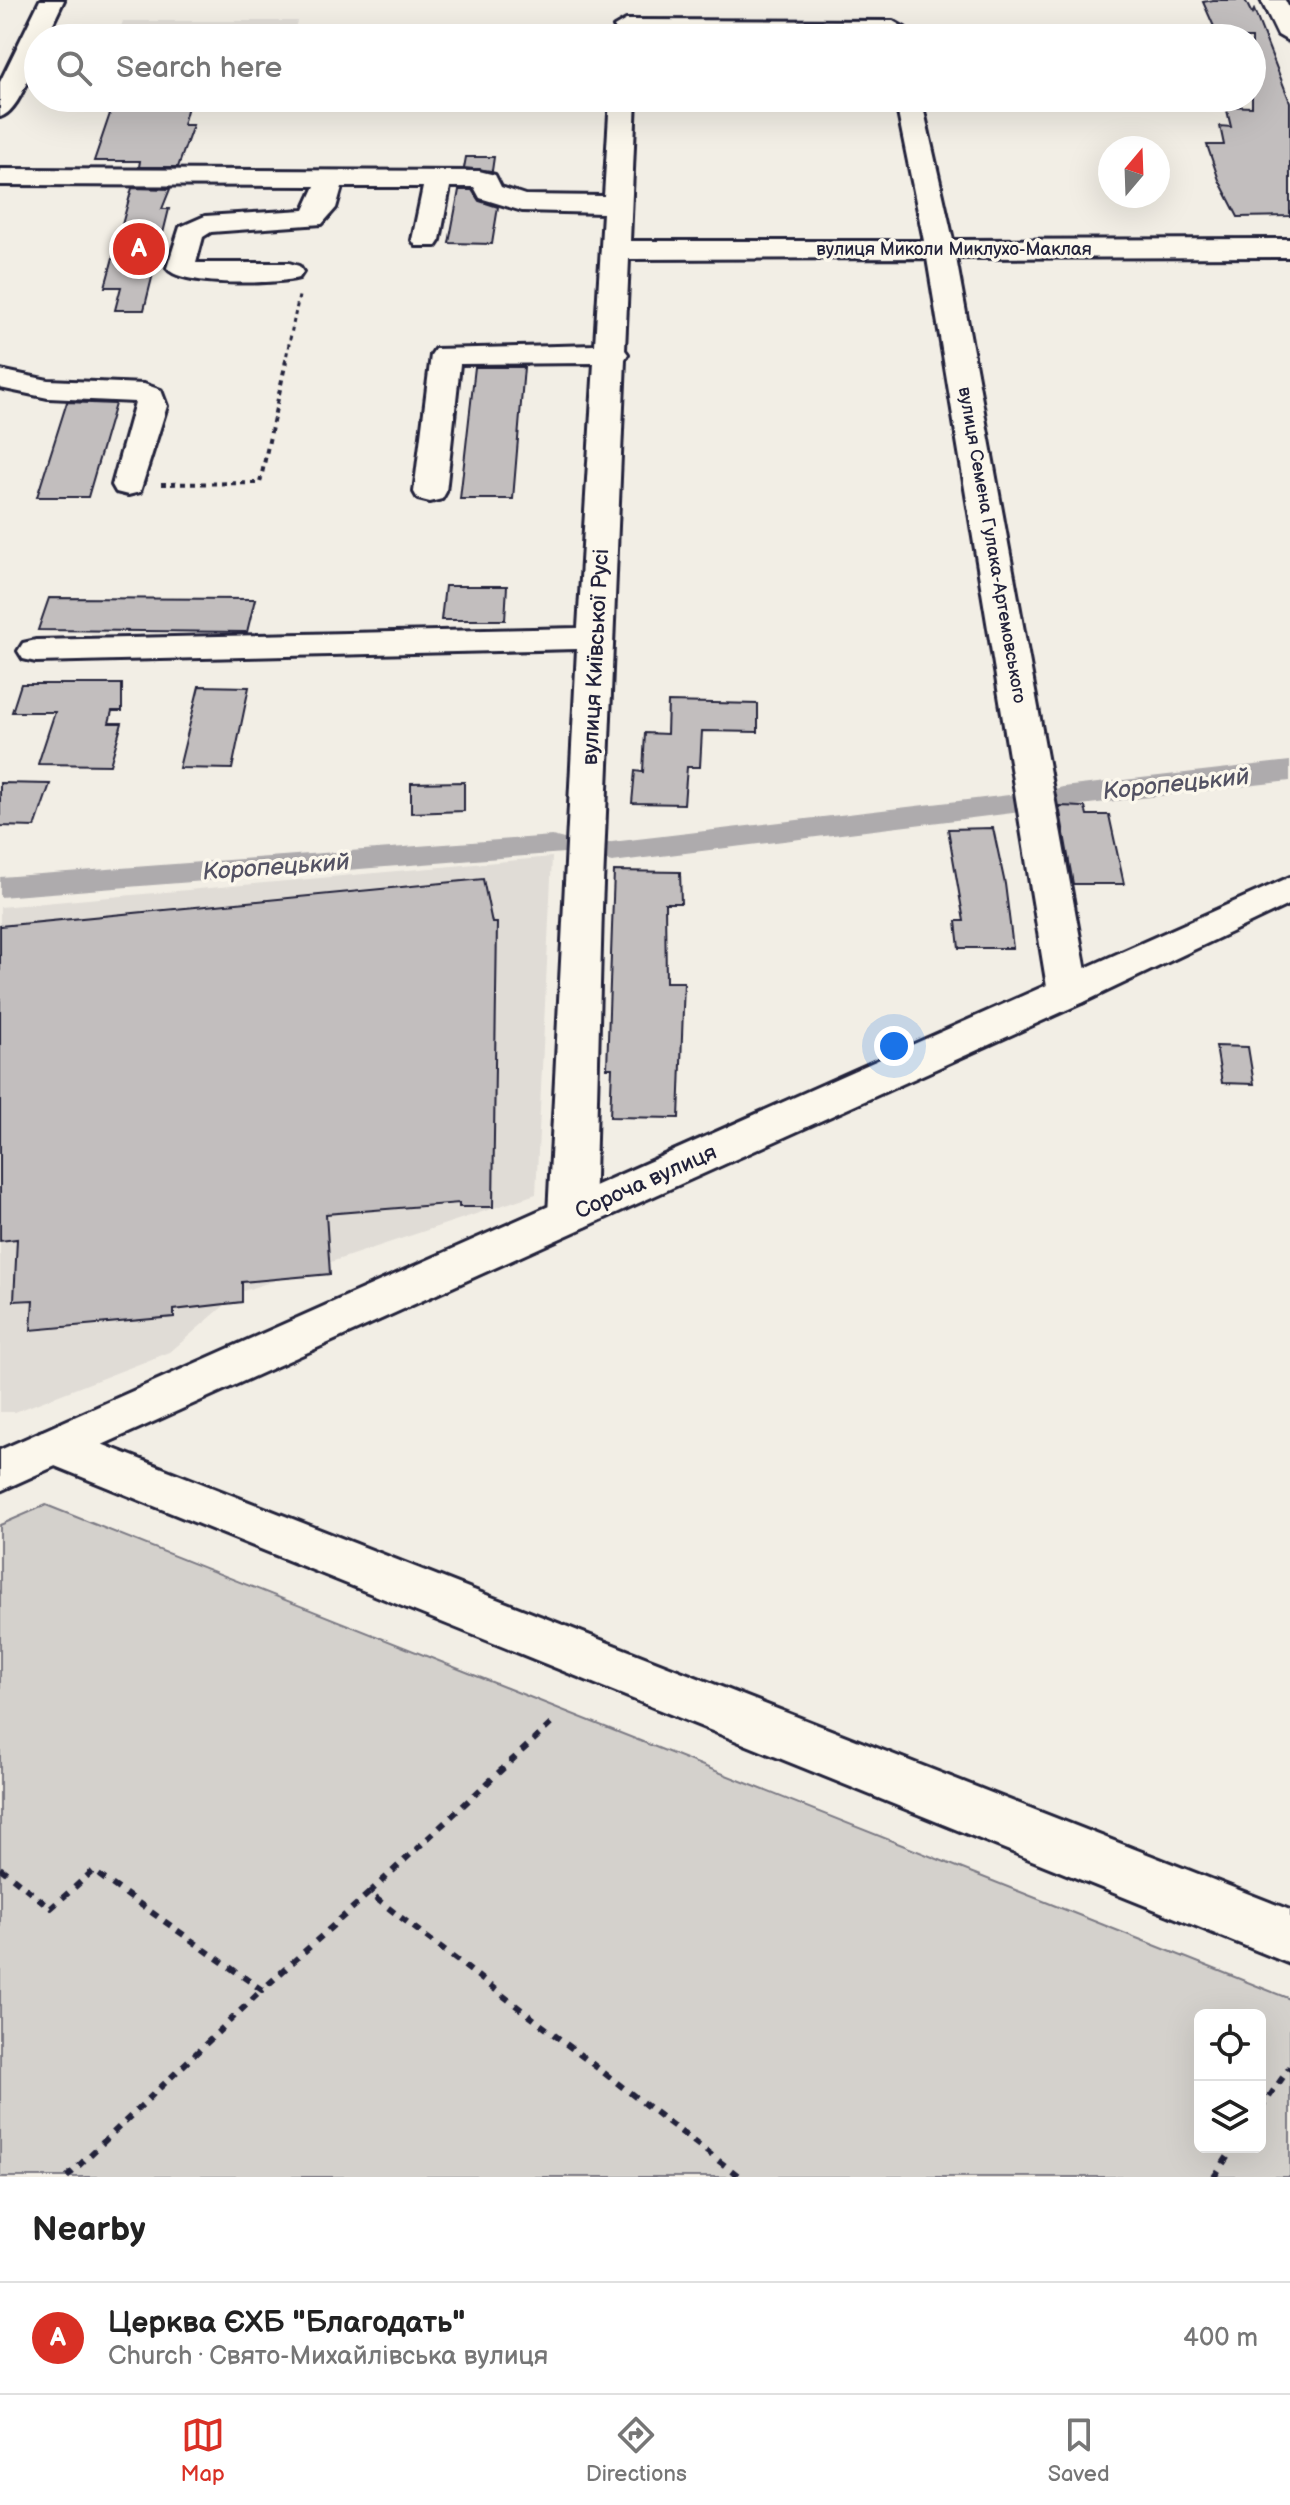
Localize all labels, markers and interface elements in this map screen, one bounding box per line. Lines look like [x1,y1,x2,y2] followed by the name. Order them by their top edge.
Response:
[24,24,1266,112] search box
[52,46,96,90] icon: search
[116,50,282,86] text: Search here
[1098,136,1170,208] north arrow
[113,219,165,279] pin: A
[816,239,1092,260] street label: вулиця Миколи Миклухо-Маклая
[954,385,1030,705] street label: вулиця Семена Гулака-Артемовського
[577,548,615,766] street label: вулиця Київської Русі
[1101,762,1251,806] water label: Коропецький
[202,847,351,887] water label: Коропецький
[874,1026,914,1066] your location
[571,1139,721,1225] street label: Сороча вулиця
[1194,2009,1266,2153] map controls
[1194,2009,1266,2081] button: locate
[1194,2081,1266,2153] button: layers
[32,2209,146,2250] text: Nearby
[108,2305,465,2341] text: Церква ЄХБ "Благодать"
[50,2323,66,2354] text: A
[1183,2323,1258,2354] text: 400 m
[108,2341,548,2372] text: Church · Свято-Михайлівська вулиця
[180,2413,225,2488] tab: Map
[586,2413,687,2488] tab: Directions
[1048,2413,1110,2488] tab: Saved

